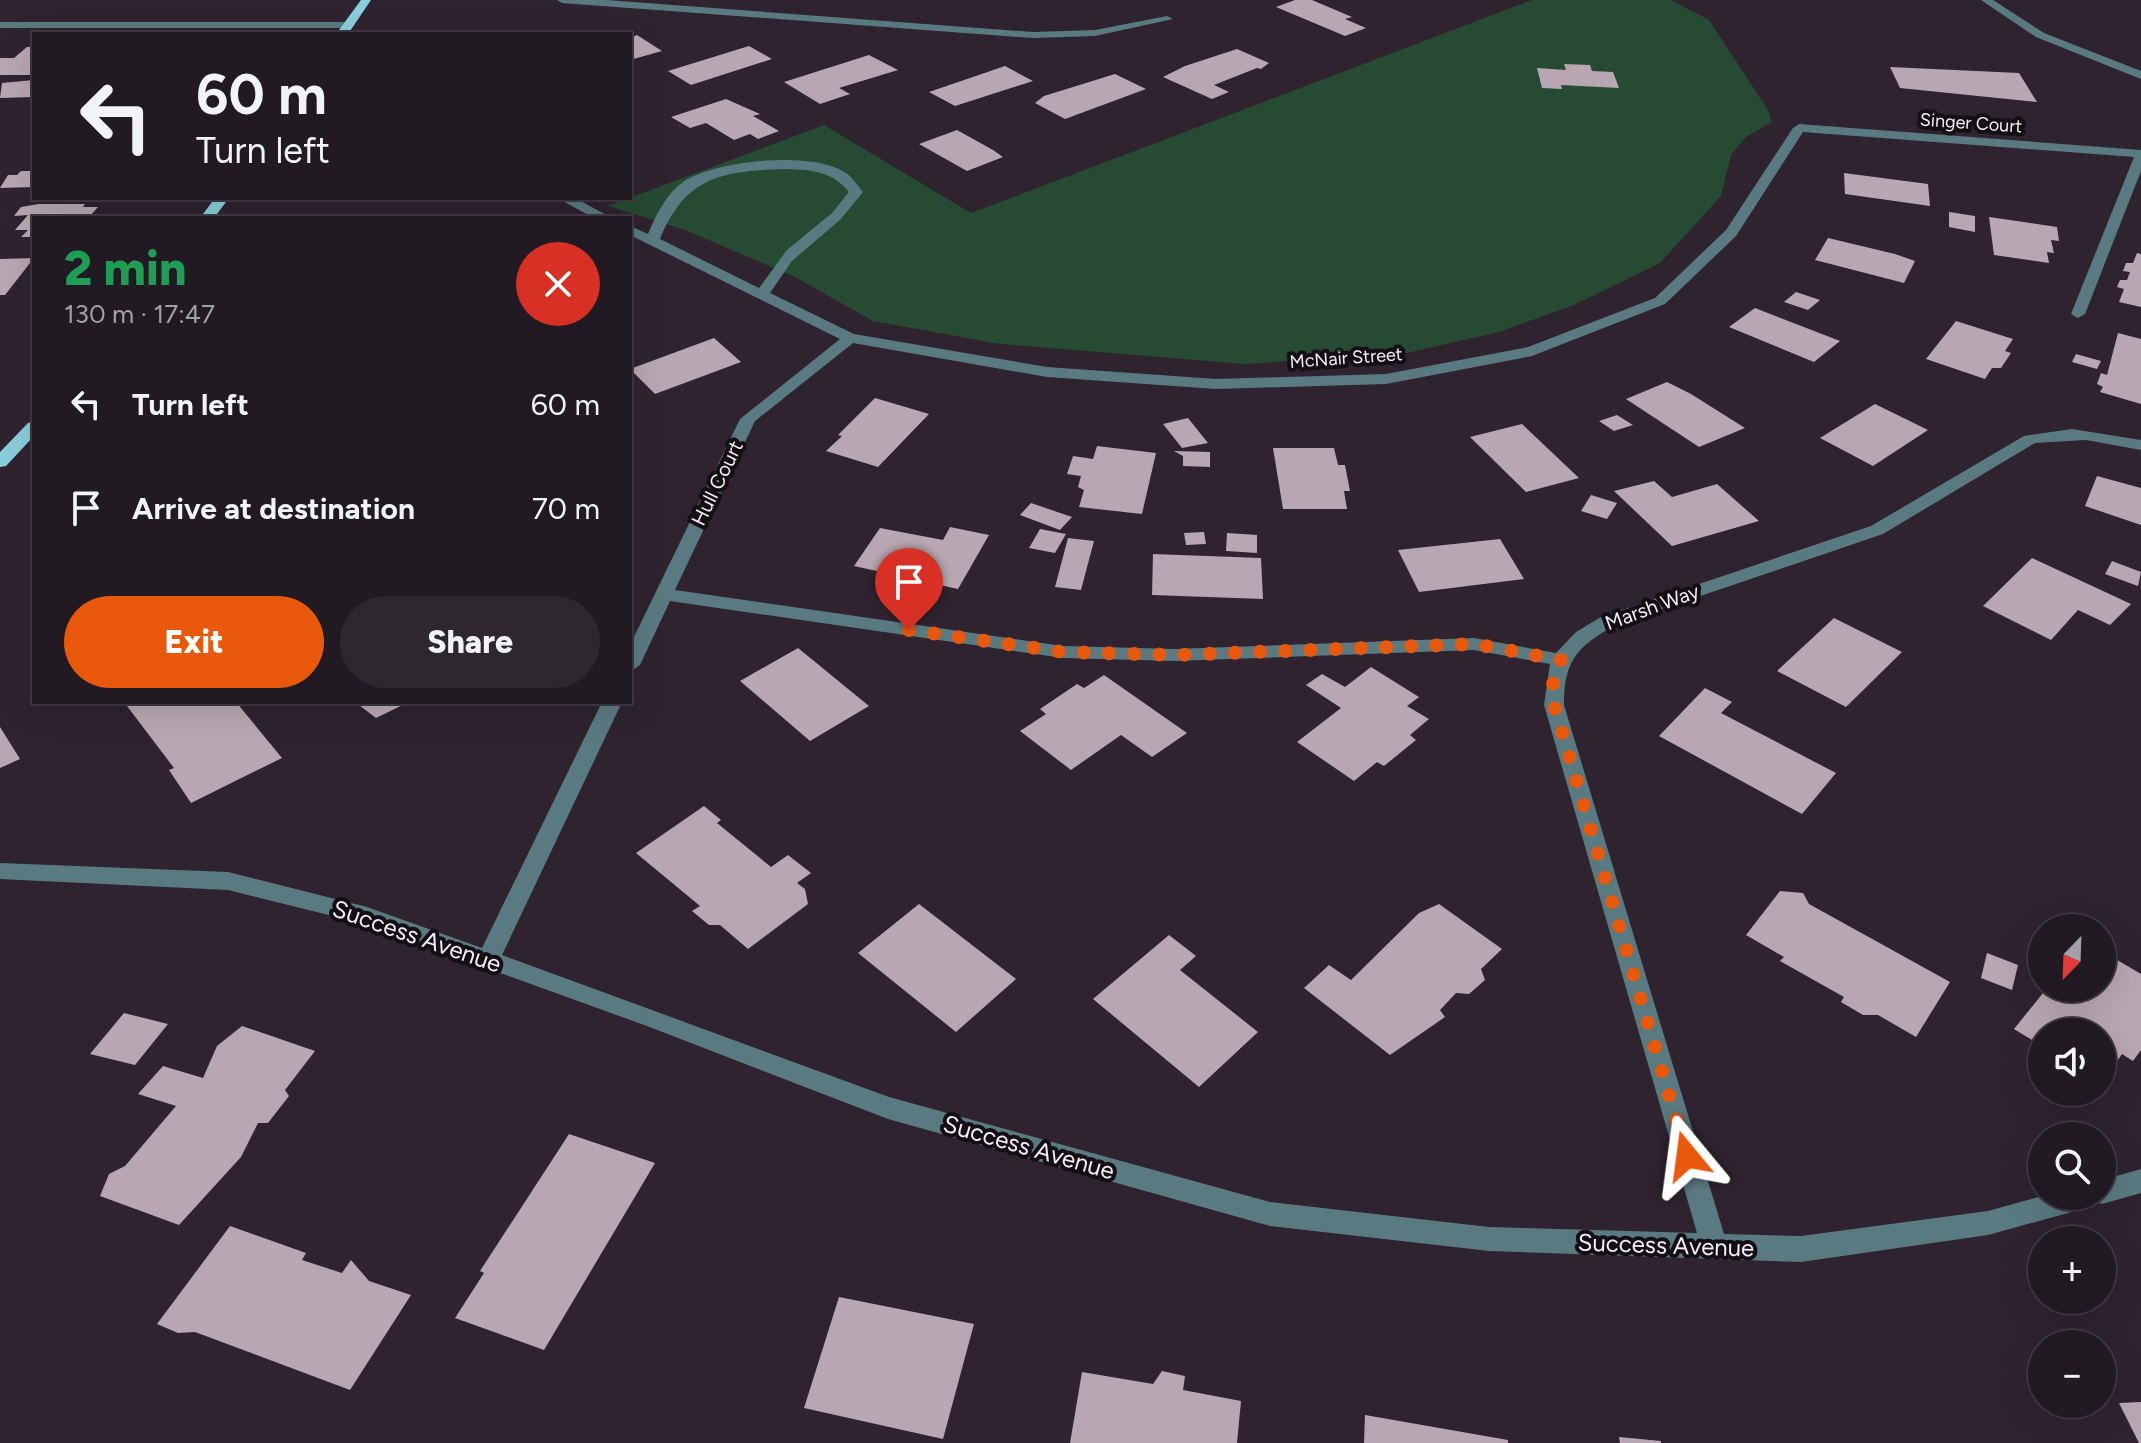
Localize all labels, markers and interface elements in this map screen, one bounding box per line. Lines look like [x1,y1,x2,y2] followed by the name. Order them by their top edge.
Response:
[196,61,327,128] text: 60 m
[64,64,168,168] icon: left
[1919,108,2023,138] street label: Singer Court
[196,129,330,172] text: Turn left
[64,239,187,297] text: 2 min
[516,242,600,326] button: close
[64,298,215,330] text: 130 m · 17:47
[1289,343,1403,373] street label: McNair Street
[64,382,108,426] icon: left
[132,386,249,423] text: Turn left
[531,386,600,423] text: 60 m
[686,437,748,529] street label: Hull Court
[64,486,108,530] icon: arrive
[132,490,415,527] text: Arrive at destination
[532,490,600,527] text: 70 m
[875,548,943,630] pin
[887,560,931,604] icon: arrive
[1602,579,1703,635] street label: Marsh Way
[64,596,324,688] button: Exit
[340,596,600,688] button: Share
[329,894,505,978] street label: Success Avenue
[2028,914,2116,1002] north arrow
[2028,914,2116,1418] map controls
[2028,1018,2116,1106] button: sound
[940,1109,1118,1185] street label: Success Avenue
[1645,1114,1729,1198] position arrow
[2028,1122,2116,1210] button: search
[2028,1226,2116,1314] button: +
[1577,1227,1755,1263] street label: Success Avenue
[2028,1330,2116,1418] button: −

